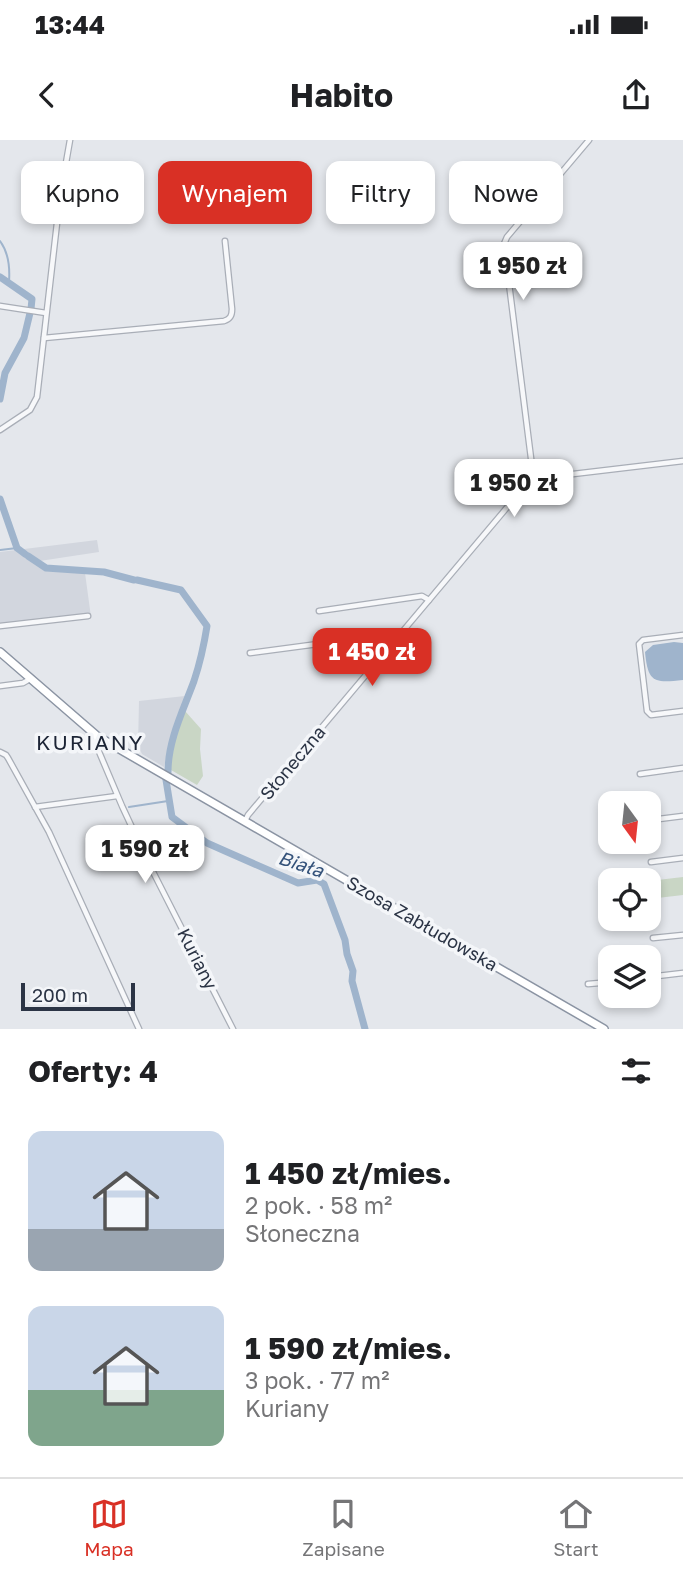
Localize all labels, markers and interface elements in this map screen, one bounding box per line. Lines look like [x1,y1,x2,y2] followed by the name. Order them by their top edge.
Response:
[35,9,105,40] text: 13:44
[28,76,66,114] icon: back
[290,76,393,114] text: Habito
[617,76,655,114] icon: share
[21,161,144,224] chip: Kupno
[158,161,312,224] chip: Wynajem
[326,161,435,224] chip: Filtry
[449,161,563,224] chip: Nowe
[451,242,595,302] pin: 1 950 zł
[479,251,567,279] text: 1 950 zł
[442,460,586,519] pin: 1 950 zł
[470,468,558,496] text: 1 950 zł
[300,629,444,688] pin: 1 450 zł
[328,637,416,665] text: 1 450 zł
[255,721,330,804] street label: Słoneczna
[36,729,144,755] district label: KURIANY
[598,791,662,854] north arrow
[598,791,661,1008] map controls
[73,826,217,885] pin: 1 590 zł
[101,834,189,862] text: 1 590 zł
[276,846,328,882] water label: Biała
[598,868,661,931] button: locate
[343,871,502,975] street label: Szosa Zabłudowska
[173,924,223,993] street label: Kuriany
[598,945,661,1008] button: layers
[21,980,135,1012] scale bar
[32,983,88,1006] text: 200 m
[617,1052,655,1090] icon: filters
[28,1053,158,1089] text: Oferty: 4
[245,1155,452,1191] text: 1 450 zł/mies.
[84,1159,168,1243] icon: home
[245,1191,392,1219] text: 2 pok. · 58 m²
[245,1219,360,1247] text: Słoneczna
[245,1330,452,1366] text: 1 590 zł/mies.
[84,1334,168,1418] icon: home
[245,1366,389,1394] text: 3 pok. · 77 m²
[245,1394,329,1422] text: Kuriany
[84,1495,134,1560] tab: Mapa
[302,1495,385,1560] tab: Zapisane
[553,1495,599,1560] tab: Start

